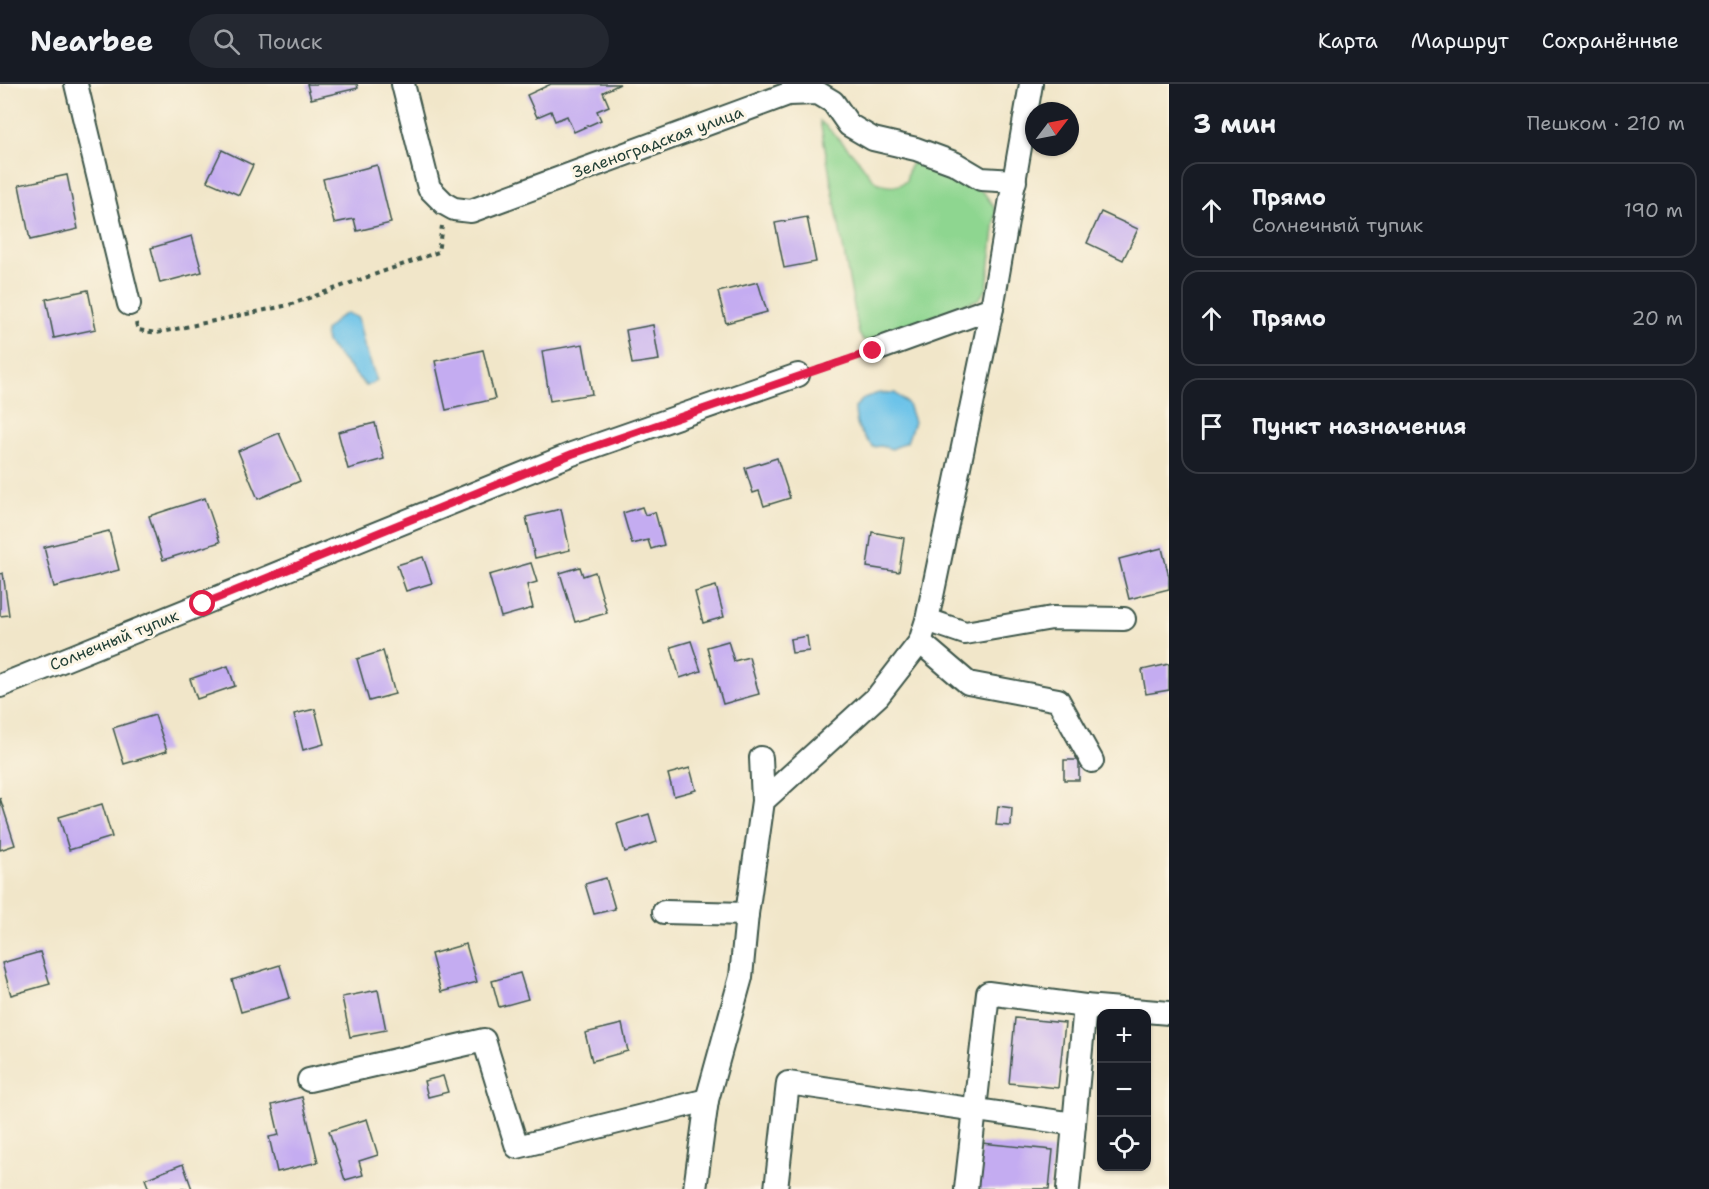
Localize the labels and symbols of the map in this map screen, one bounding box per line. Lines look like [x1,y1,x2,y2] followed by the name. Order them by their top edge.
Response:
[570,101,746,183] street label: Зеленоградская улица
[1025,102,1079,156] north arrow
[859,337,885,363] route end
[189,590,215,616] route start
[47,604,182,675] street label: Солнечный тупик

